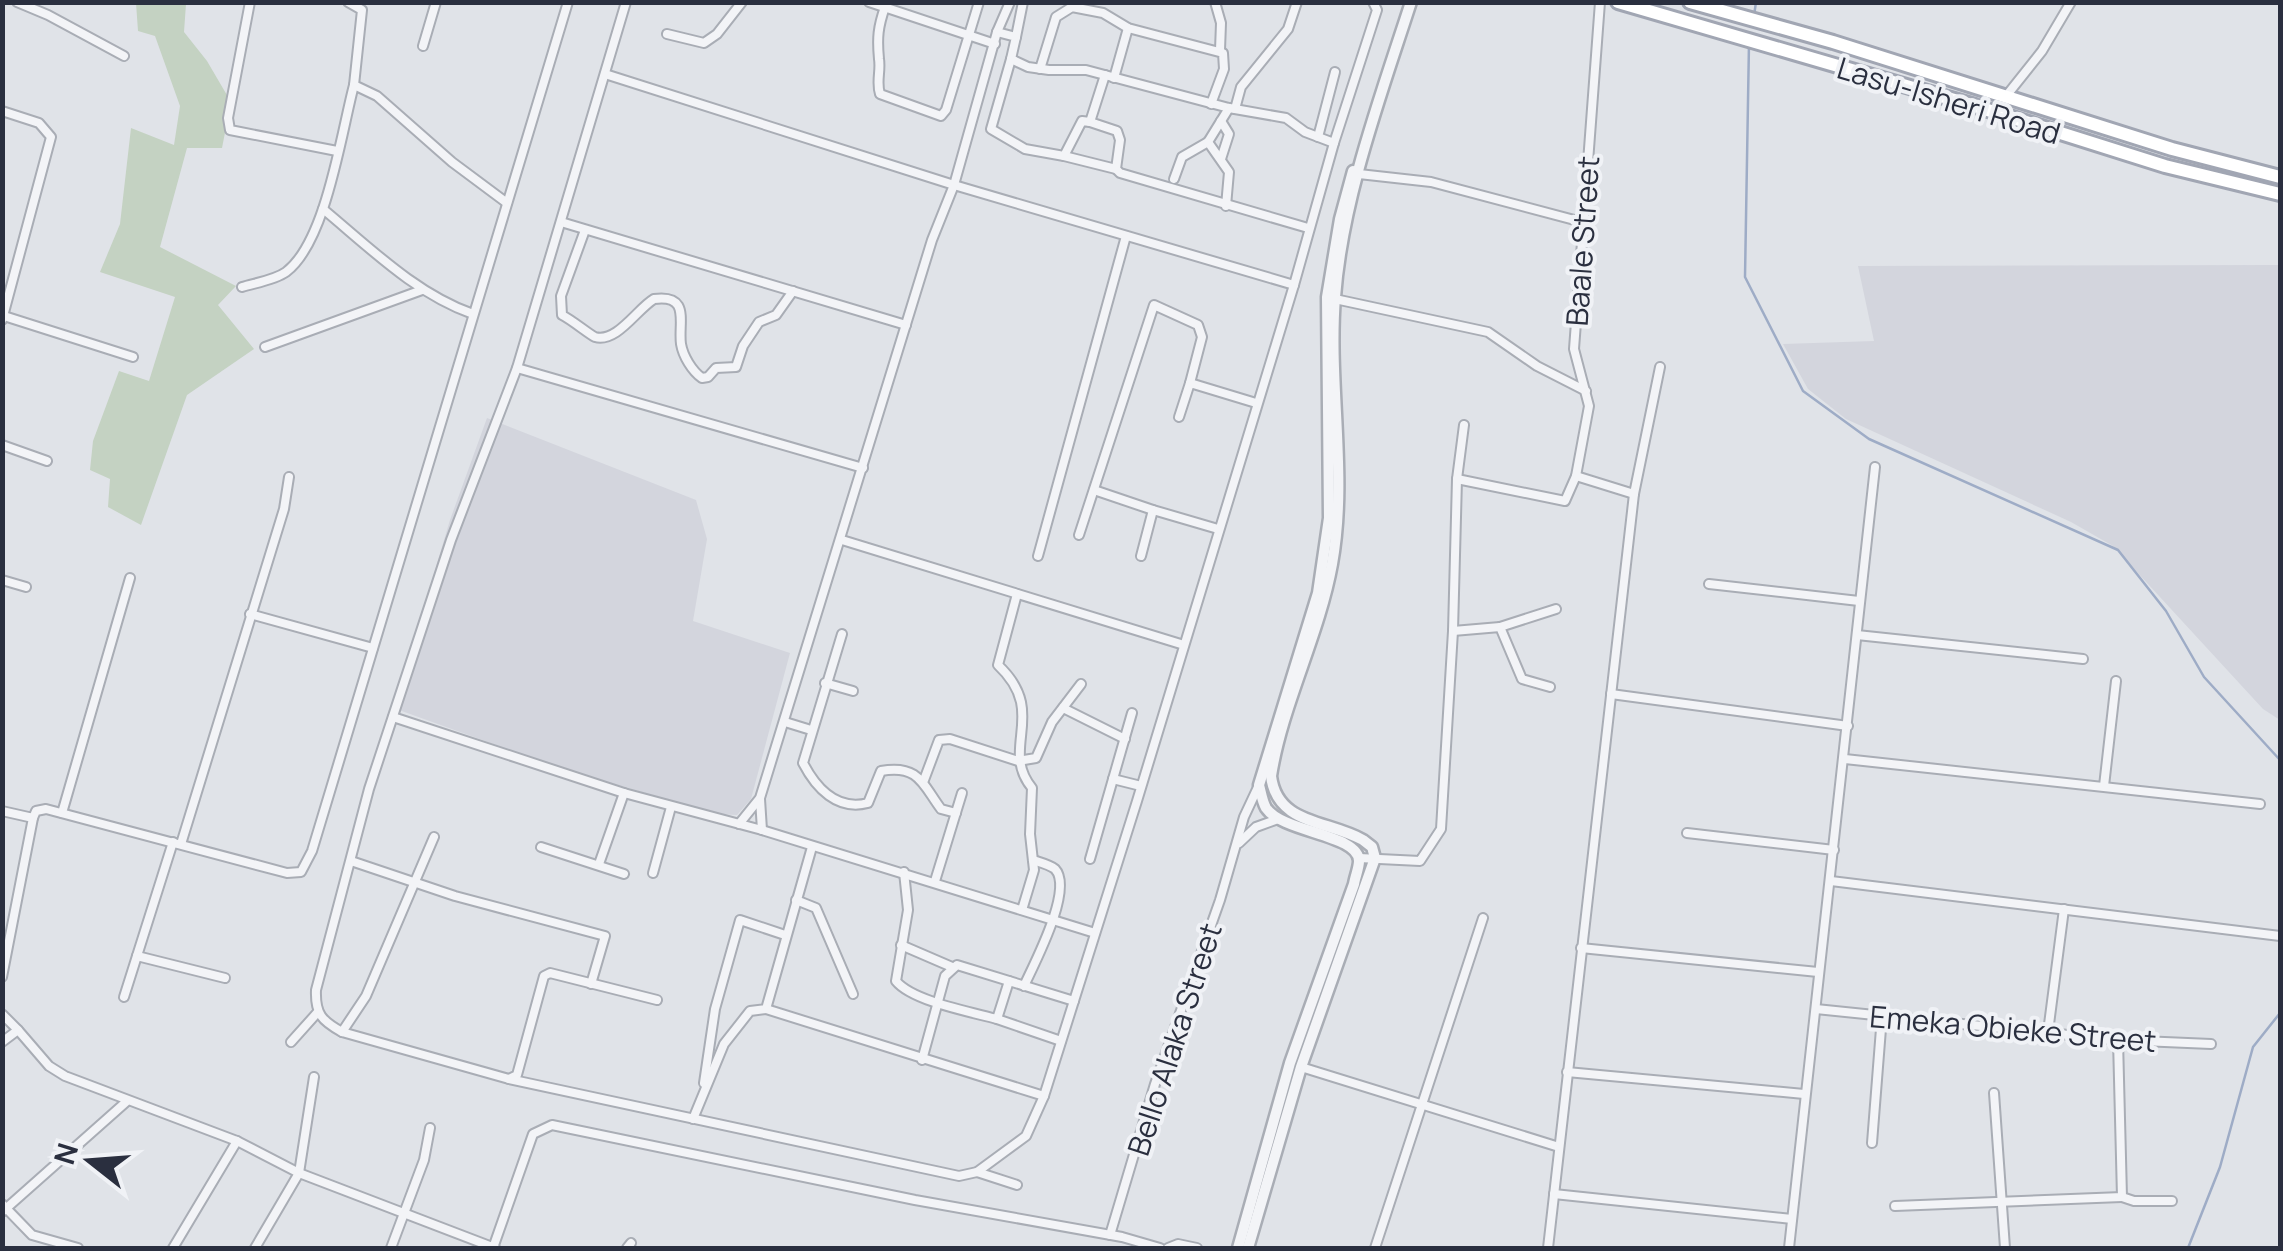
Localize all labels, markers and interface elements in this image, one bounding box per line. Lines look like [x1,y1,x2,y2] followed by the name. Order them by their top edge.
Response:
[1832,47,2066,153] street label: Lasu-Isheri Road
[1556,155,1608,327] street label: Baale Street
[1117,918,1231,1160] street label: Bello Alaka Street
[1868,995,2158,1061] street label: Emeka Obieke Street
[40,1111,140,1211] north arrow
[44,1138,86,1169] text: N

